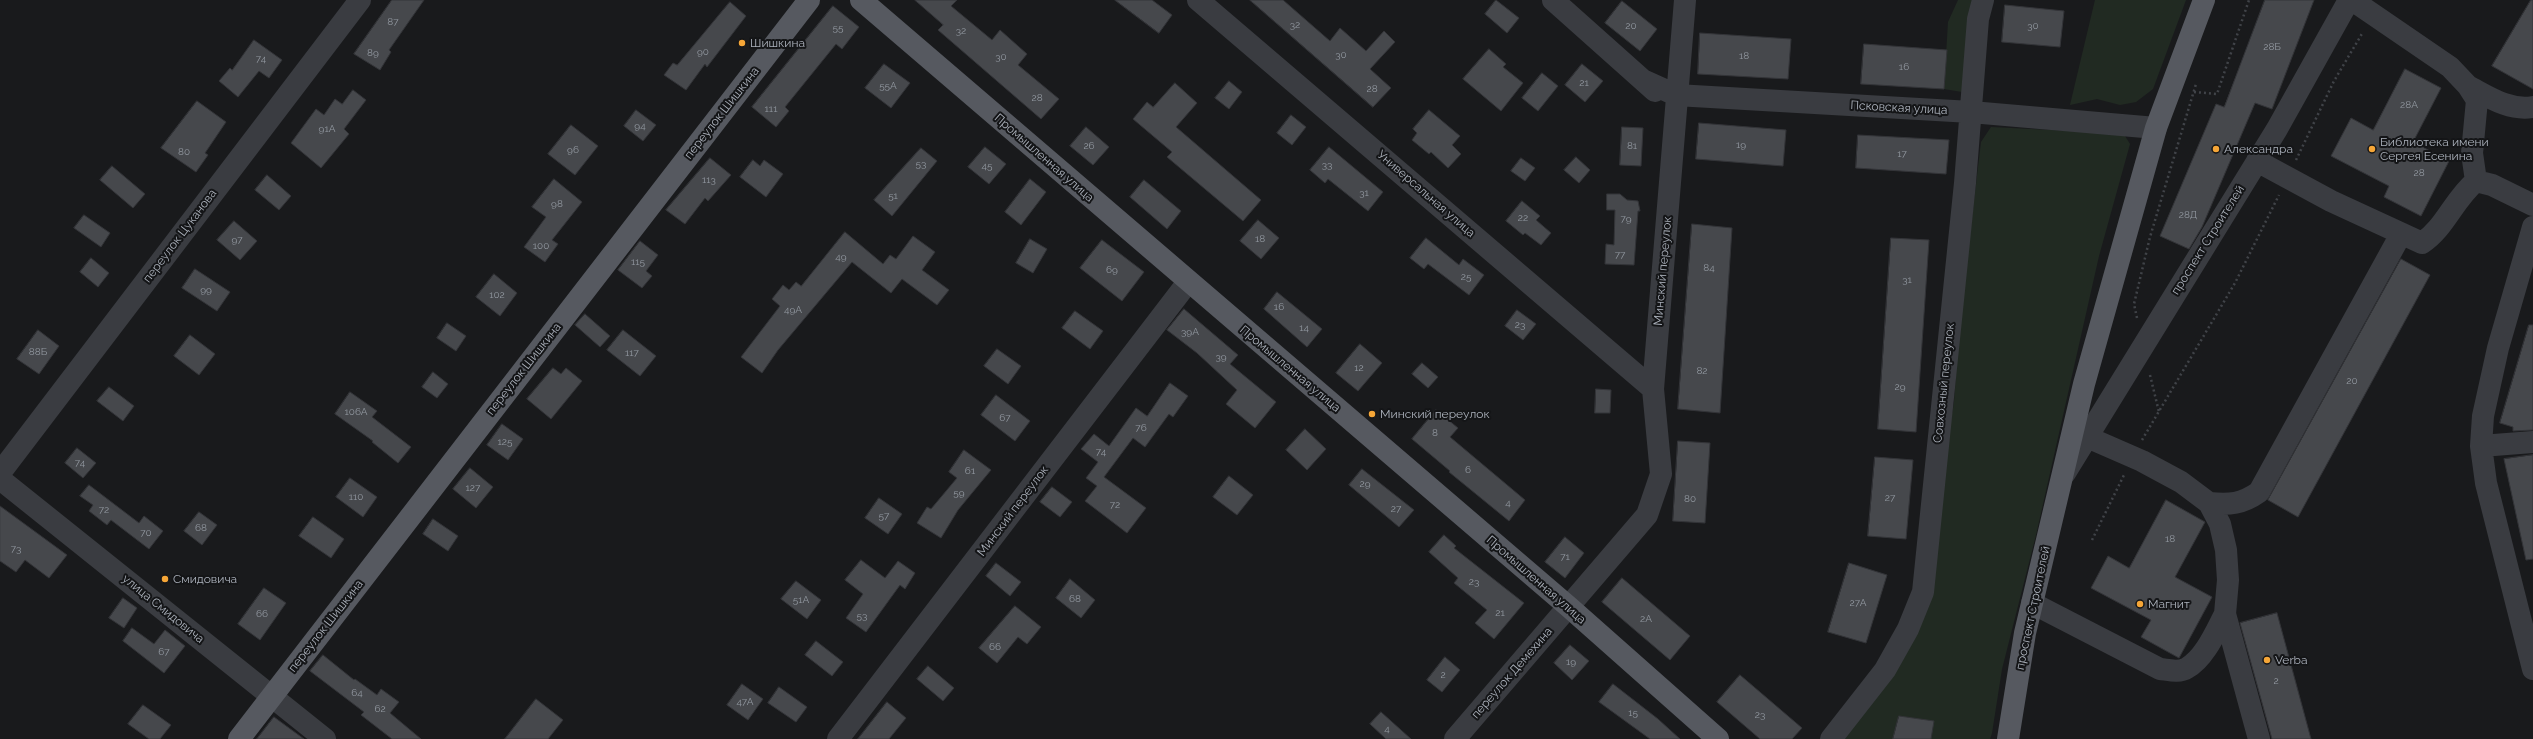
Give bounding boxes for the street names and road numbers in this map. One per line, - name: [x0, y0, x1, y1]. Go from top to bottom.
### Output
- street label: переулок Шишкина: [682, 64, 762, 162]
- street label: Псковская улица: [1850, 98, 1948, 118]
- street label: Промышленная улица: [991, 111, 1097, 205]
- street label: Универсальная улица: [1374, 148, 1478, 240]
- street label: проспект Строителей: [2168, 183, 2248, 297]
- street label: переулок Цуканова: [140, 187, 220, 285]
- street label: Минский переулок: [1651, 216, 1675, 326]
- street label: переулок Шишкина: [484, 320, 564, 418]
- street label: Совхозный переулок: [1931, 322, 1957, 444]
- street label: Промышленная улица: [1237, 323, 1343, 415]
- street label: Минский переулок: [974, 463, 1052, 559]
- street label: Промышленная улица: [1483, 533, 1589, 627]
- street label: проспект Строителей: [2013, 545, 2053, 671]
- street label: улица Смидовича: [119, 572, 207, 646]
- street label: переулок Шишкина: [286, 577, 366, 675]
- street label: переулок Демехина: [1468, 624, 1556, 722]

